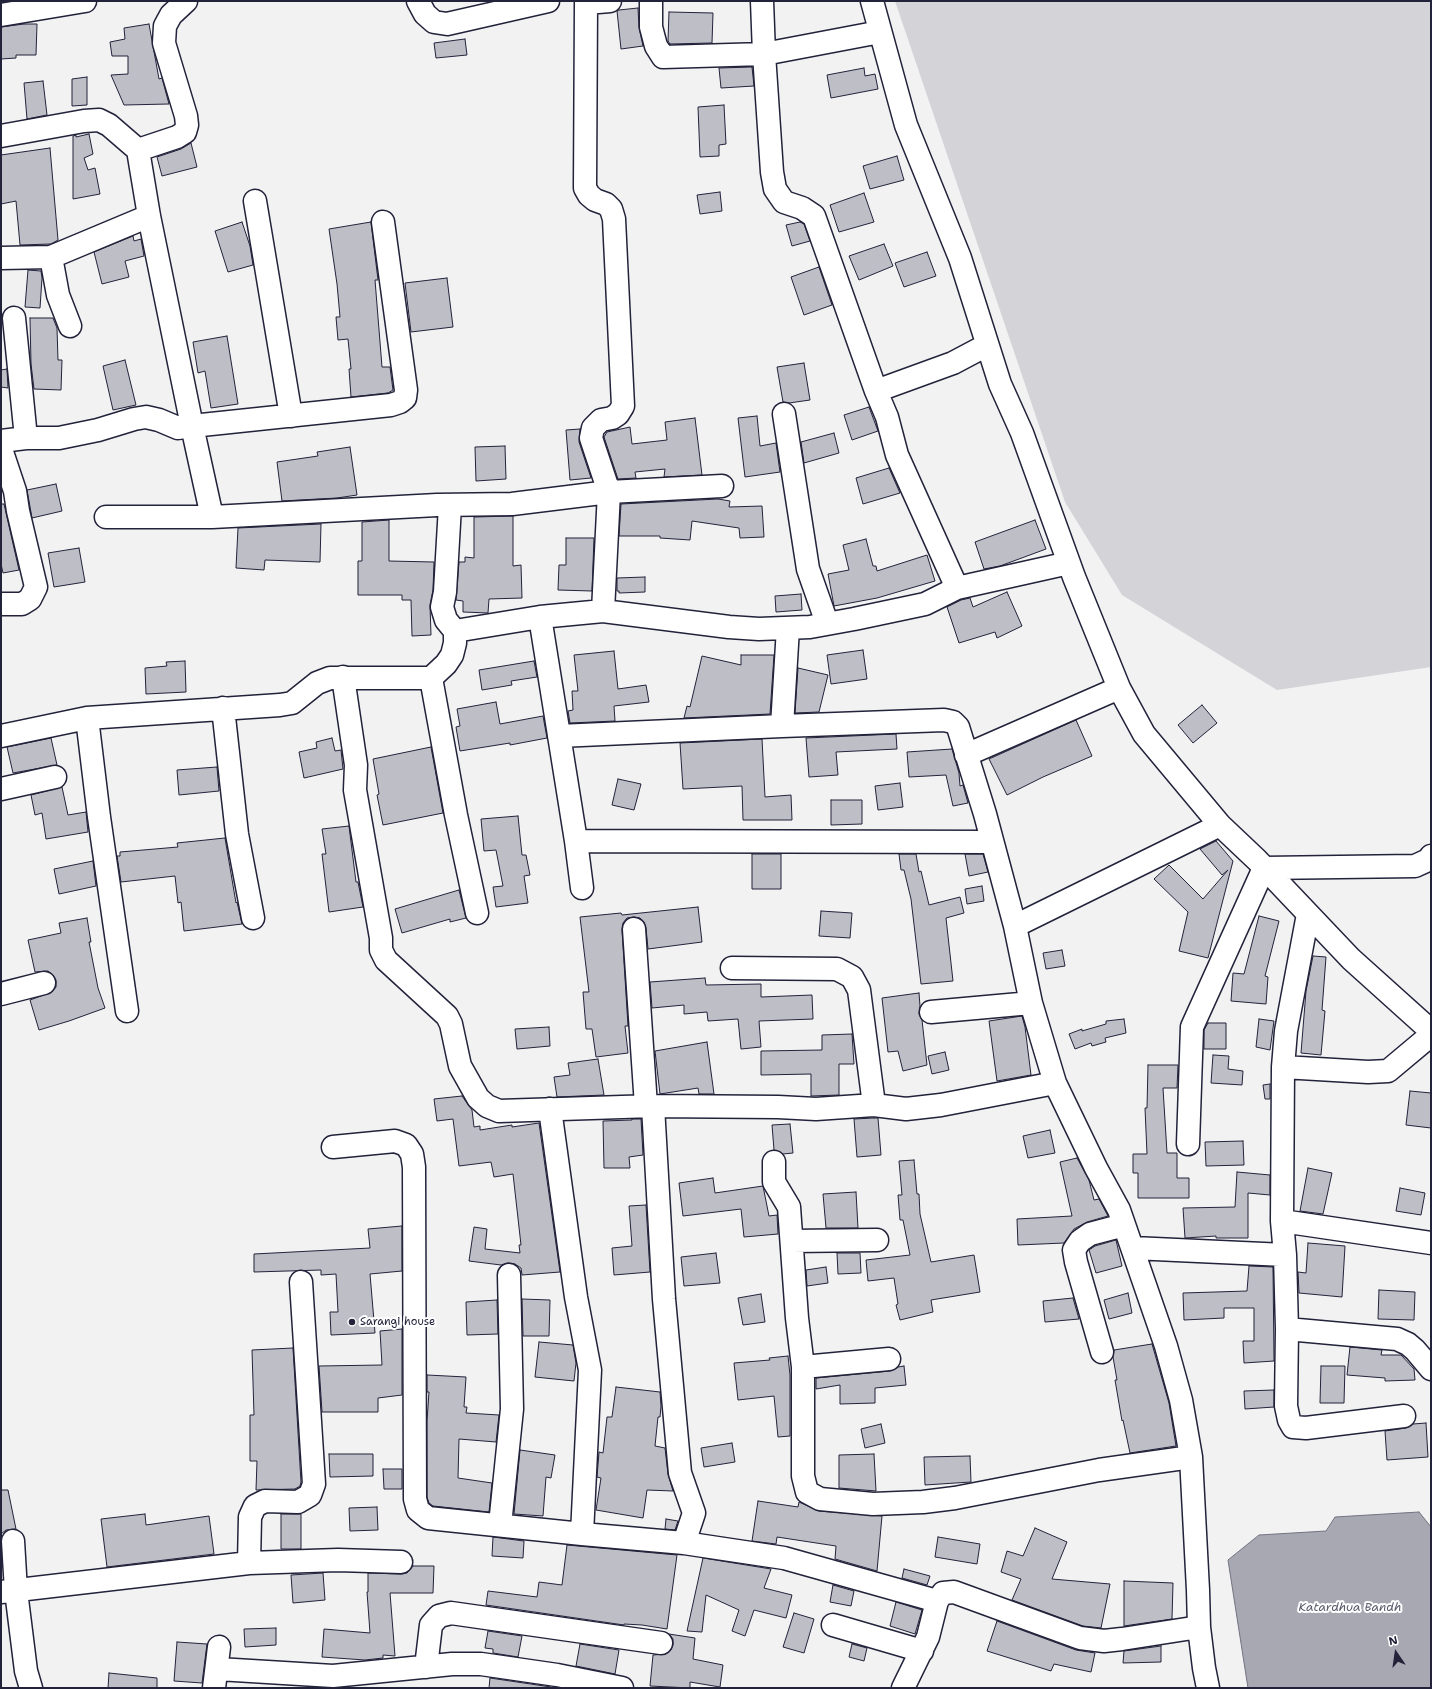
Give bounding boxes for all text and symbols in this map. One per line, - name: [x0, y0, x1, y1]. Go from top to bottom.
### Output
- place label: Sarangi house: [360, 1315, 435, 1329]
- marker: Sarangi house: [347, 1317, 357, 1327]
- water label: Katardhua Bandh: [1299, 1601, 1401, 1615]
- north arrow: [1376, 1633, 1416, 1673]
- text: N: [1387, 1633, 1399, 1649]

